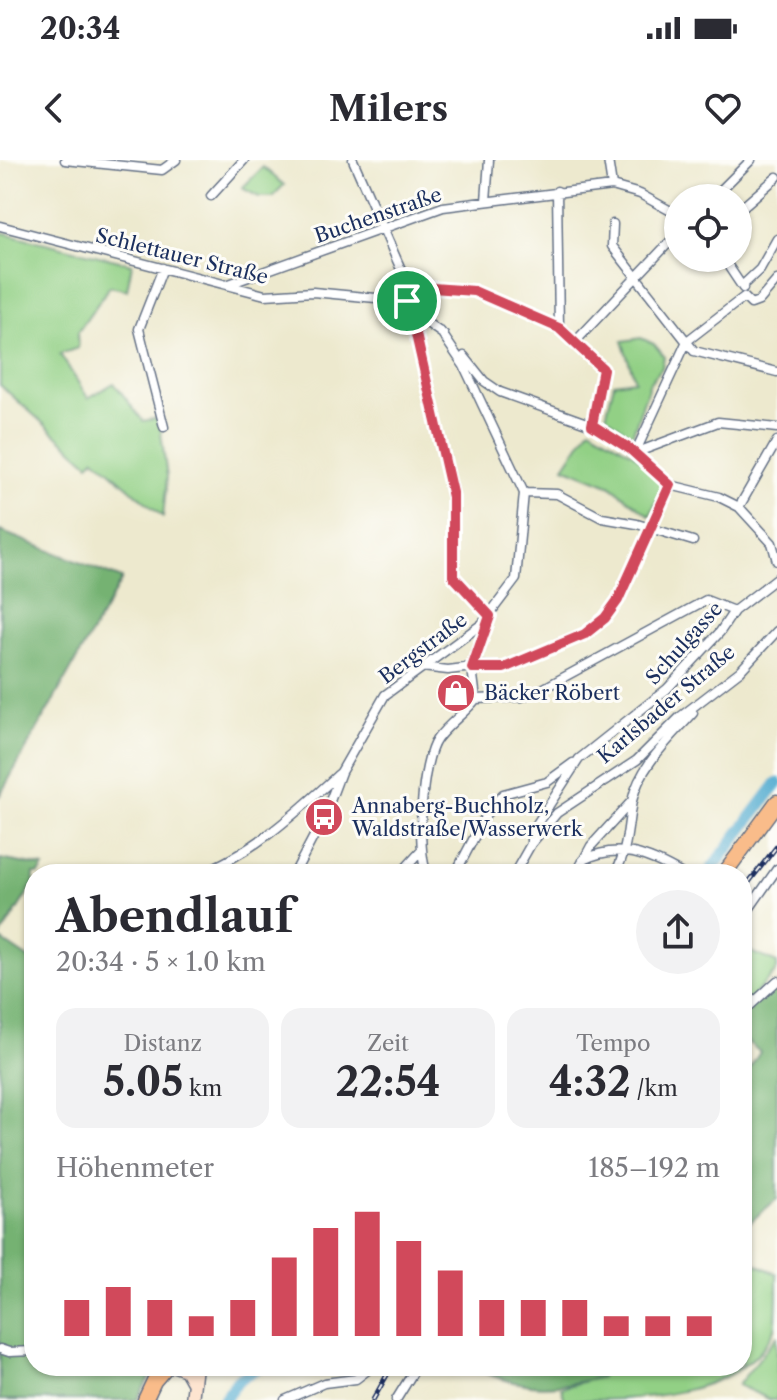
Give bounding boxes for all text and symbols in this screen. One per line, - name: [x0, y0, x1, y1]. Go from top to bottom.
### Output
- text: 20:34: [40, 10, 120, 47]
- icon: back: [32, 86, 76, 130]
- text: Milers: [329, 86, 448, 130]
- icon: heart: [701, 86, 745, 130]
- street label: Buchenstraße: [311, 182, 445, 248]
- map controls: [664, 184, 752, 272]
- button: locate: [664, 184, 752, 272]
- street label: Schlettauer Straße: [93, 223, 271, 289]
- pin: [373, 267, 441, 335]
- icon: arrive: [385, 279, 429, 323]
- street label: Schulgasse: [641, 597, 727, 689]
- street label: Bergstraße: [374, 607, 472, 689]
- street label: Karlsbader Straße: [593, 640, 739, 768]
- shop icon: Bäcker Röbert: [435, 672, 477, 714]
- place label: Bäcker Röbert: [484, 681, 620, 705]
- place label: Annaberg-Buchholz, Waldstraße/Wasserwerk: [351, 794, 584, 841]
- bus stop icon: Annaberg-Buchholz, Waldstraße/Wasserwerk: [303, 796, 345, 838]
- text: Abendlauf: [56, 889, 293, 943]
- button: share: [636, 890, 720, 974]
- text: 20:34 · 5 × 1.0 km: [56, 946, 266, 978]
- text: Distanz: [123, 1030, 202, 1057]
- text: Zeit: [367, 1030, 409, 1057]
- text: Tempo: [576, 1030, 650, 1057]
- text: 5.05: [103, 1057, 183, 1106]
- text: 22:54: [336, 1057, 440, 1106]
- text: 4:32: [549, 1057, 631, 1106]
- text: km: [183, 1075, 222, 1102]
- text: /km: [631, 1075, 678, 1102]
- text: Höhenmeter: [56, 1152, 214, 1184]
- text: 185–192 m: [588, 1152, 720, 1184]

